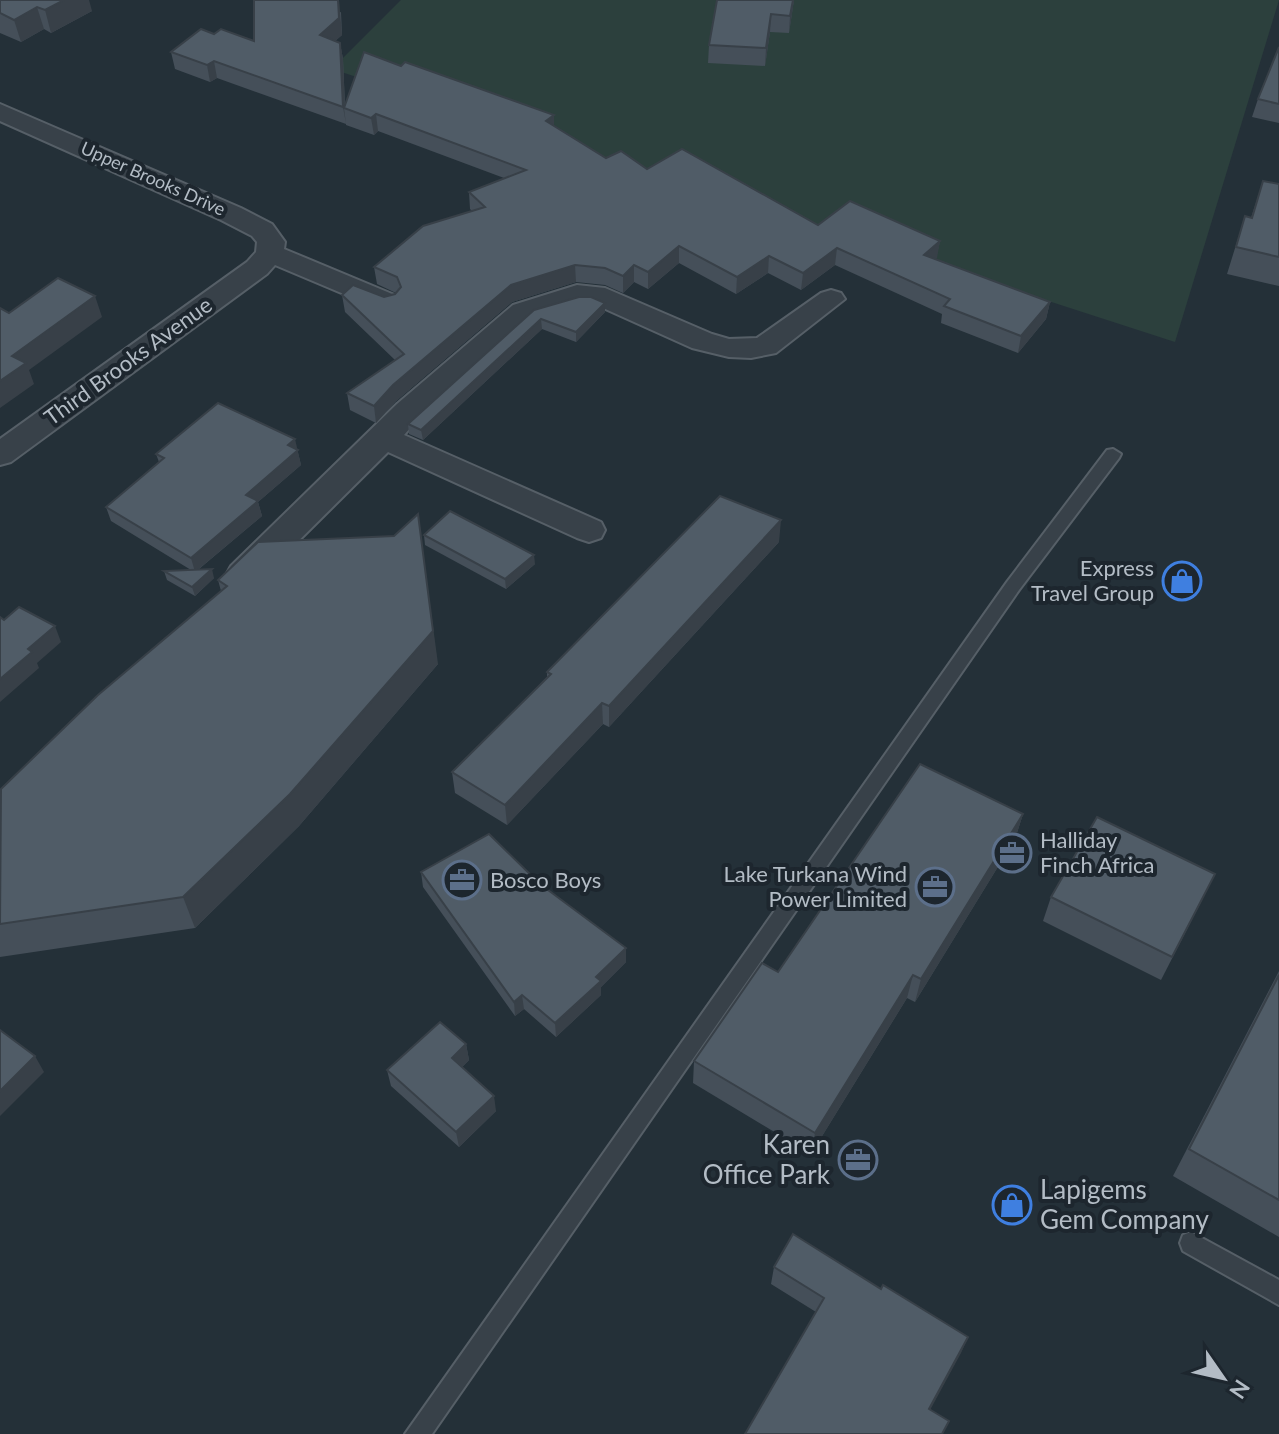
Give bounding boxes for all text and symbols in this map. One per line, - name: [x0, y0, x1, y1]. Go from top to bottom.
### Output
- street label: Upper Brooks Drive: [78, 136, 229, 220]
- street label: Third Brooks Avenue: [39, 291, 217, 431]
- place label: Express Travel Group: [1031, 554, 1154, 606]
- shop icon: Express Travel Group: [1161, 560, 1203, 602]
- place label: Halliday Finch Africa: [1040, 826, 1154, 878]
- office icon: Halliday Finch Africa: [991, 832, 1033, 874]
- office icon: Bosco Boys: [441, 859, 483, 901]
- place label: Lake Turkana Wind Power Limited: [723, 860, 907, 912]
- place label: Bosco Boys: [490, 866, 601, 893]
- office icon: Lake Turkana Wind Power Limited: [914, 866, 956, 908]
- place label: Karen Office Park: [703, 1128, 831, 1190]
- office icon: Karen Office Park: [837, 1139, 879, 1181]
- place label: Lapigems Gem Company: [1040, 1173, 1210, 1235]
- shop icon: Lapigems Gem Company: [991, 1184, 1033, 1226]
- north arrow: [1183, 1338, 1263, 1418]
- text: N: [1224, 1375, 1256, 1404]

